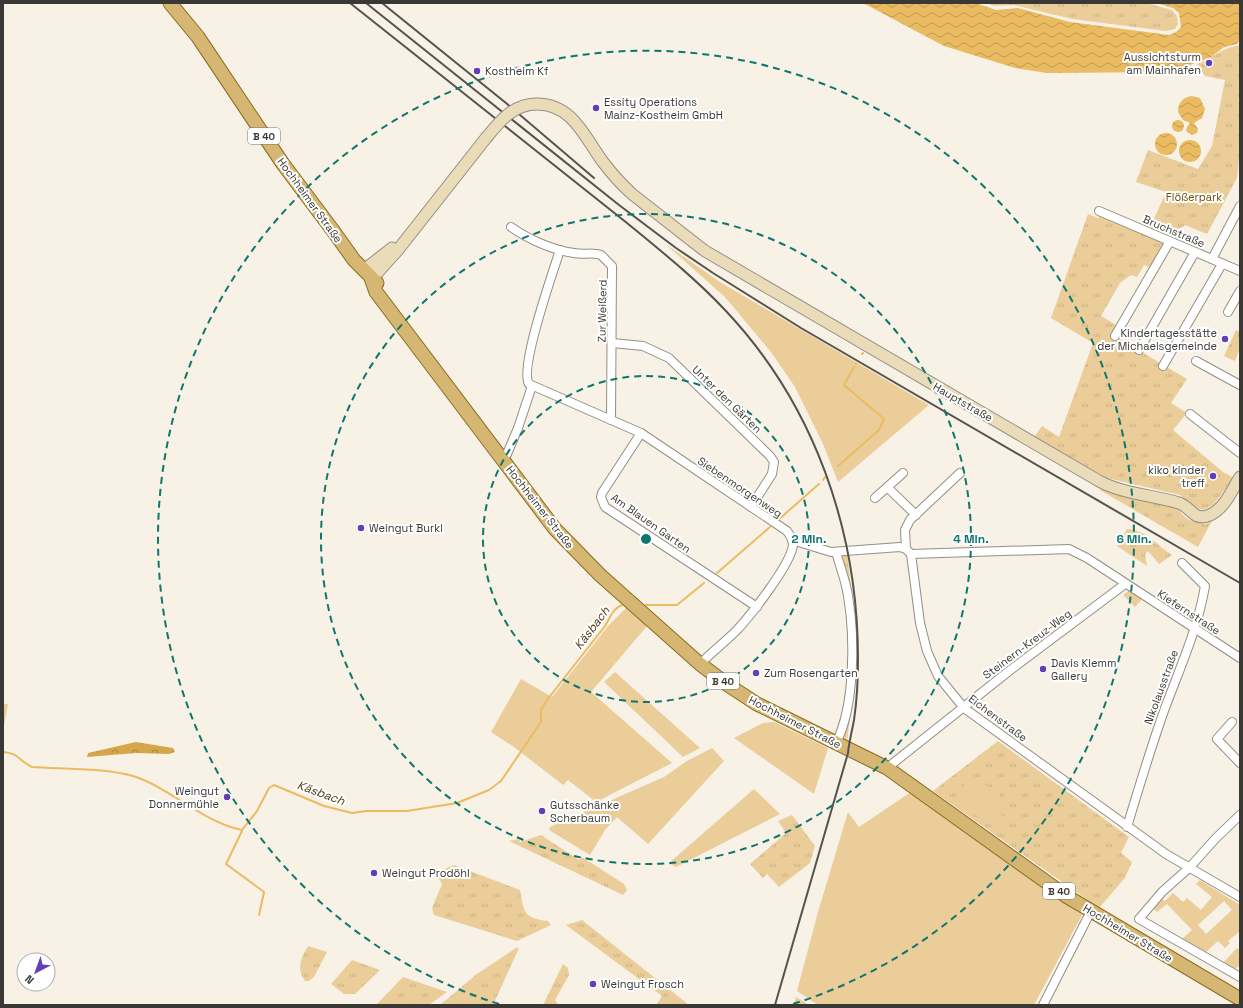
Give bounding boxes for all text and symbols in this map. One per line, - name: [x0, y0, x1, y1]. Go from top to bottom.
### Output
- place label: Aussichtsturm am Mainhafen: [1124, 50, 1201, 77]
- marker: Aussichtsturm am Mainhafen: [1204, 58, 1214, 68]
- place label: Kostheim Kf: [485, 64, 549, 78]
- marker: Kostheim Kf: [472, 66, 482, 76]
- place label: Essity Operations Mainz-Kostheim GmbH: [604, 95, 723, 122]
- marker: Essity Operations Mainz-Kostheim GmbH: [591, 103, 601, 113]
- road number: B 40: [248, 128, 280, 144]
- street label: Hochheimer Straße: [274, 155, 346, 245]
- park label: Flößerpark: [1166, 190, 1222, 204]
- street label: Bruchstraße: [1141, 212, 1207, 250]
- street label: Zur Weißerd: [594, 279, 610, 343]
- place label: Kindertagesstätte der Michaelsgemeinde: [1097, 326, 1217, 353]
- marker: Kindertagesstätte der Michaelsgemeinde: [1220, 334, 1230, 344]
- street label: Unter den Gärten: [689, 362, 765, 436]
- street label: Hauptstraße: [931, 379, 995, 425]
- street label: Siebenmorgenweg: [695, 454, 785, 520]
- street label: Hochheimer Straße: [503, 463, 577, 551]
- place label: kiko kinder treff: [1148, 463, 1206, 490]
- marker: kiko kinder treff: [1208, 471, 1218, 481]
- street label: Am Blauen Garten: [608, 490, 694, 556]
- place label: Weingut Burkl: [369, 521, 443, 535]
- marker: Weingut Burkl: [356, 523, 366, 533]
- text: 2 Min.: [792, 531, 826, 547]
- text: 4 Min.: [953, 531, 989, 547]
- text: 6 Min.: [1116, 531, 1152, 547]
- centre of rings: [639, 532, 653, 546]
- street label: Kiefernstraße: [1155, 586, 1223, 638]
- water label: Käsbach: [571, 603, 614, 653]
- street label: Steinern-Kreuz-Weg: [980, 606, 1074, 682]
- street label: Nikolausstraße: [1141, 648, 1181, 726]
- place label: Davis Klemm Gallery: [1051, 656, 1116, 683]
- marker: Davis Klemm Gallery: [1038, 664, 1048, 674]
- place label: Zum Rosengarten: [764, 666, 858, 680]
- marker: Zum Rosengarten: [751, 668, 761, 678]
- road number: B 40: [707, 673, 739, 689]
- street label: Eichenstraße: [966, 691, 1030, 745]
- street label: Hochheimer Straße: [746, 693, 844, 751]
- water label: Käsbach: [295, 777, 348, 809]
- place label: Weingut Donnermühle: [149, 784, 219, 811]
- marker: Weingut Donnermühle: [222, 792, 232, 802]
- place label: Gutsschänke Scherbaum: [550, 798, 619, 825]
- marker: Gutsschänke Scherbaum: [537, 806, 547, 816]
- place label: Weingut Prodöhl: [382, 866, 470, 880]
- marker: Weingut Prodöhl: [369, 868, 379, 878]
- road number: B 40: [1043, 883, 1075, 899]
- street label: Hochheimer Straße: [1081, 901, 1175, 965]
- north arrow: [16, 952, 56, 992]
- text: N: [22, 972, 37, 987]
- place label: Weingut Frosch: [601, 977, 684, 991]
- marker: Weingut Frosch: [588, 979, 598, 989]

